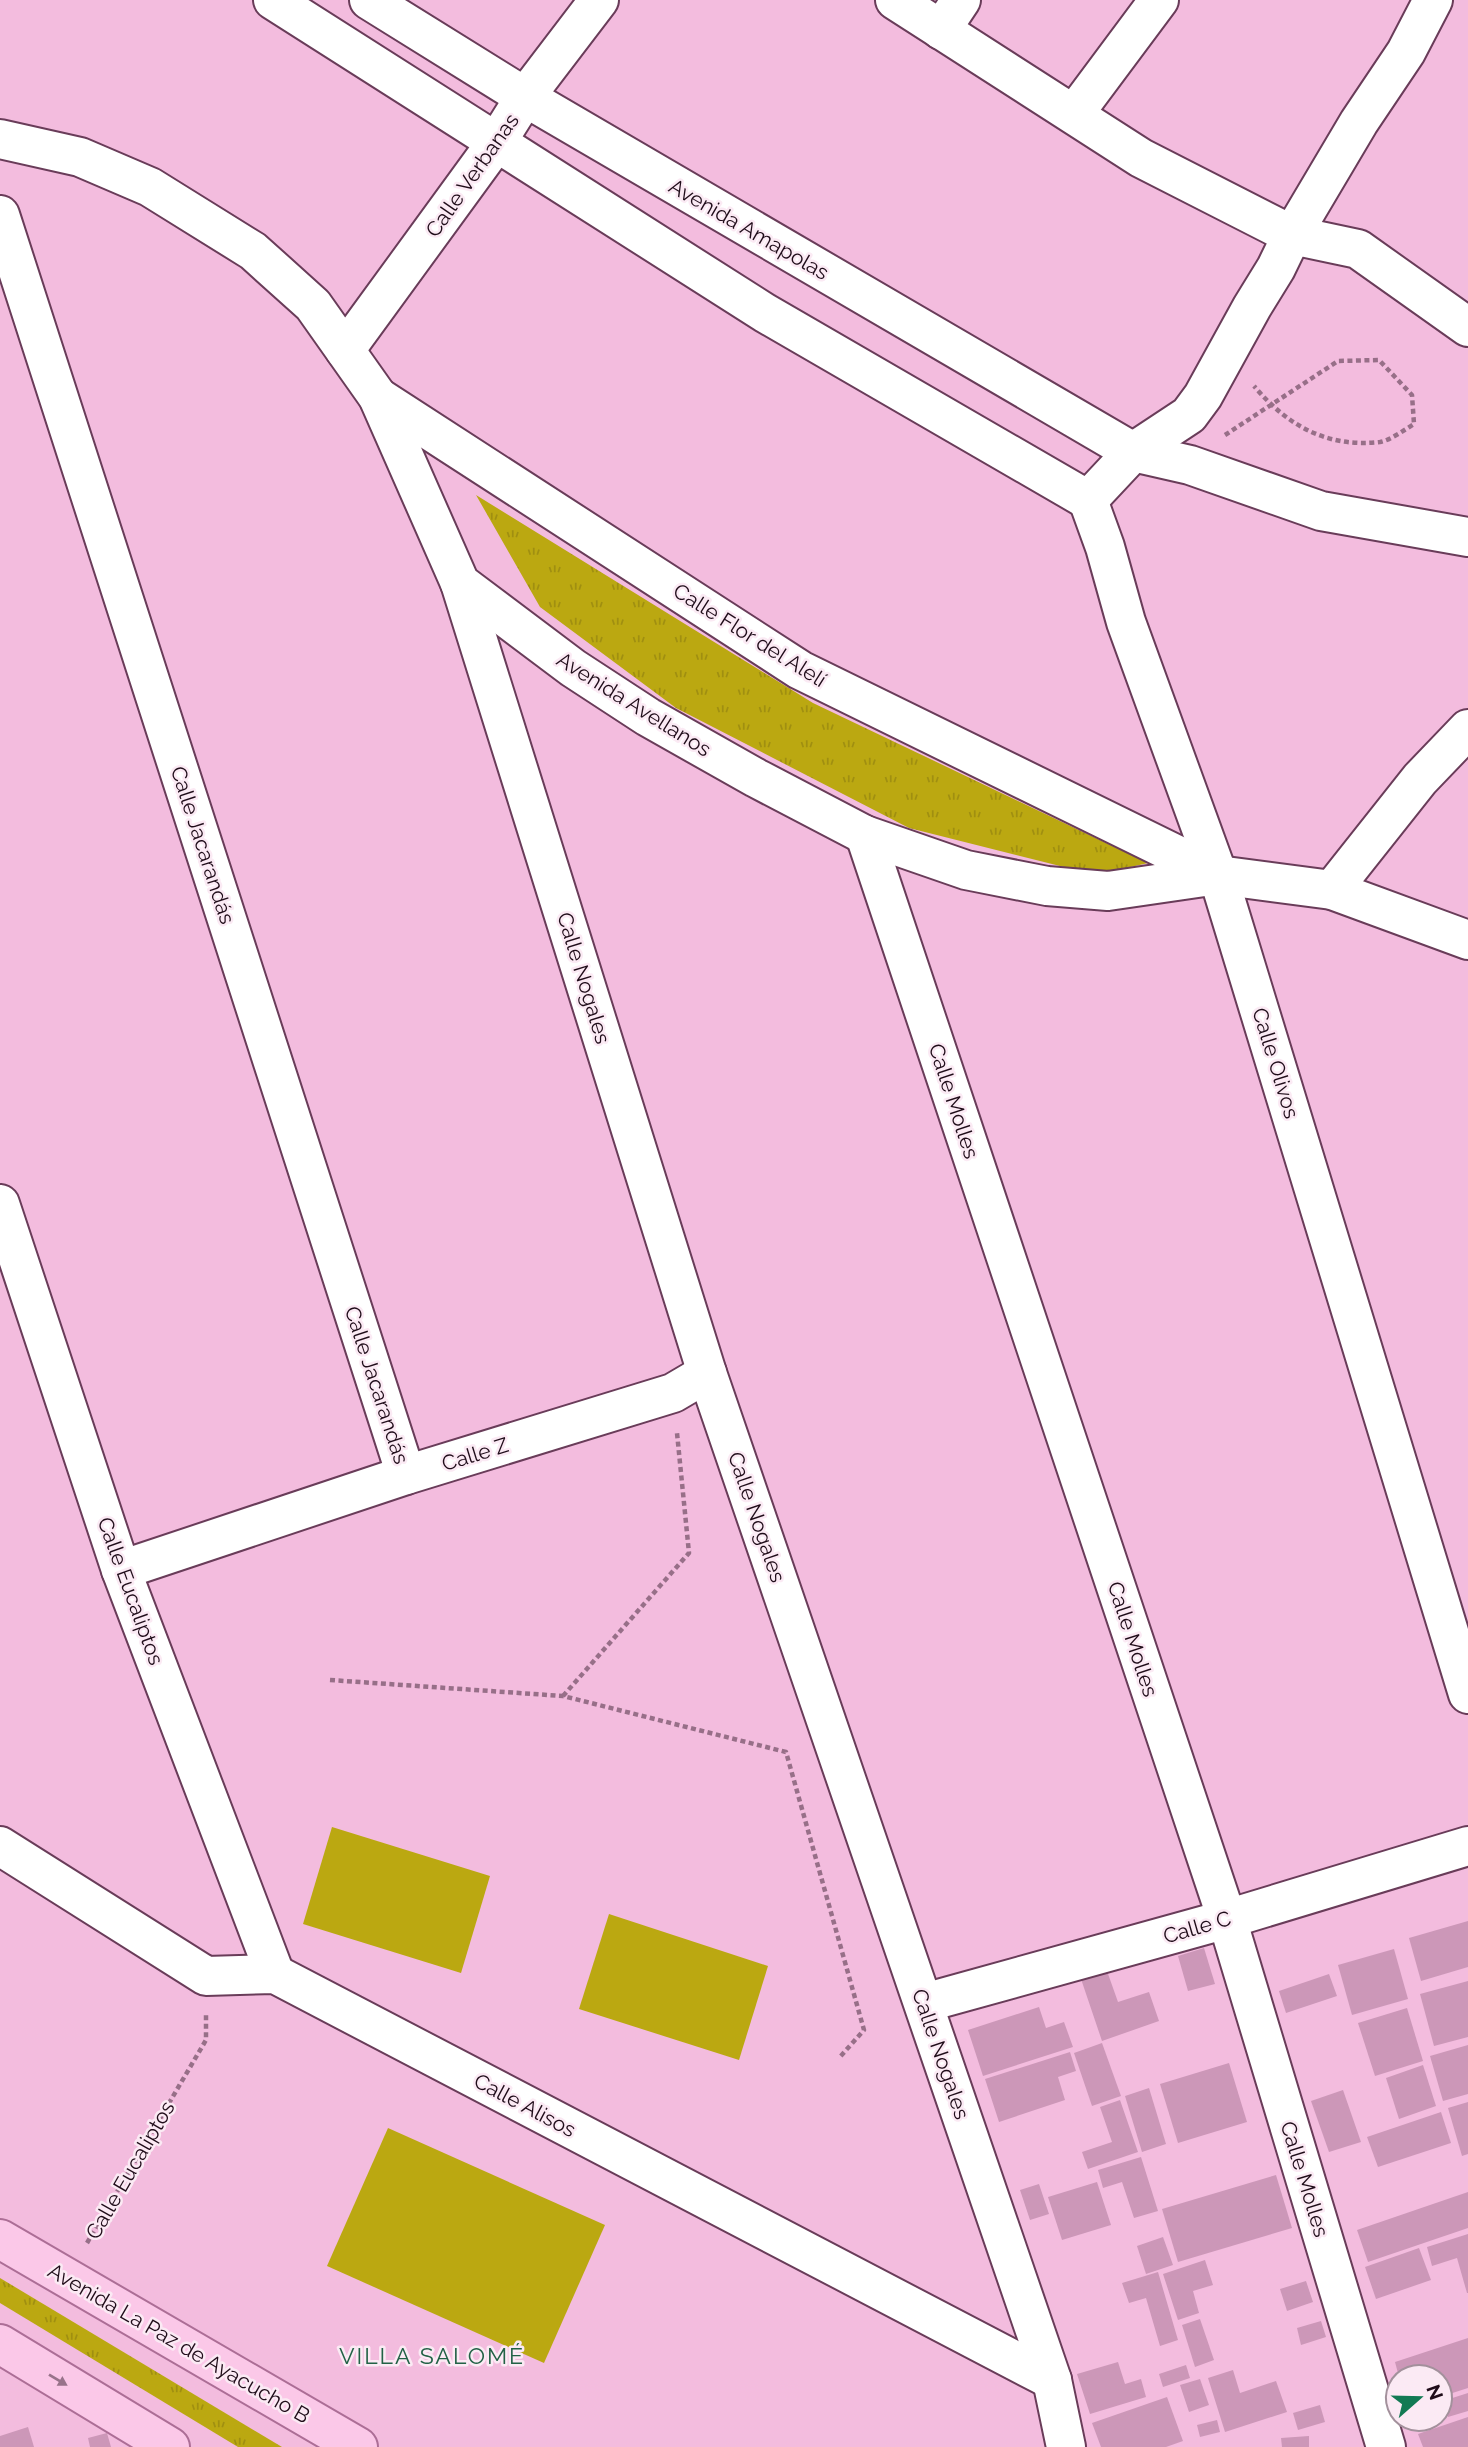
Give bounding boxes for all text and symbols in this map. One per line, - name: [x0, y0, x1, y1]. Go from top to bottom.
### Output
- street label: Calle Verbanas: [420, 108, 524, 242]
- street label: Avenida Amapolas: [665, 173, 833, 285]
- street label: Calle Flor del Alelí: [669, 578, 831, 692]
- street label: Avenida Avellanos: [552, 646, 716, 762]
- street label: Calle Jacarandás: [166, 763, 240, 927]
- street label: Calle Nogales: [552, 909, 616, 1047]
- street label: Calle Olivos: [1247, 1005, 1305, 1121]
- street label: Calle Molles: [924, 1040, 984, 1162]
- street label: Calle Jacarandás: [340, 1303, 414, 1467]
- street label: Calle Z: [439, 1432, 511, 1476]
- street label: Calle Nogales: [723, 1449, 791, 1585]
- street label: Calle Eucaliptos: [93, 1514, 169, 1668]
- street label: Calle Molles: [1103, 1578, 1163, 1700]
- street label: Calle C: [1160, 1905, 1234, 1949]
- street label: Calle Nogales: [907, 1986, 975, 2122]
- street label: Calle Alisos: [470, 2068, 580, 2142]
- street label: Calle Eucaliptos: [80, 2096, 180, 2244]
- street label: Calle Molles: [1276, 2118, 1334, 2240]
- street label: Avenida La Paz de Ayacucho B: [44, 2258, 314, 2428]
- district label: VILLA SALOMÉ: [339, 2342, 525, 2369]
- north arrow: [1384, 2363, 1454, 2433]
- one-way arrow: [49, 2373, 68, 2386]
- text: N: [1422, 2382, 1448, 2403]

